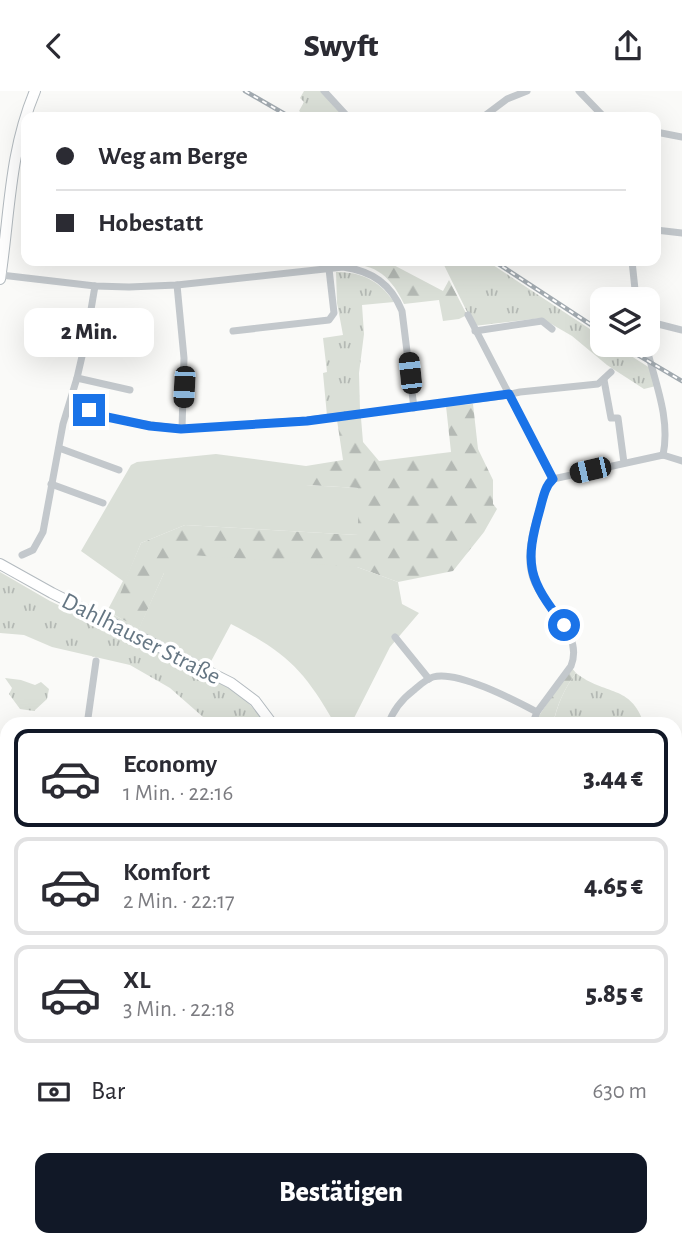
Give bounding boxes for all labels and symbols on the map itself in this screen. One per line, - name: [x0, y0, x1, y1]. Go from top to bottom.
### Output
- callout: 2 Min.: [24, 309, 154, 357]
- car: [398, 351, 423, 395]
- car: [173, 365, 196, 409]
- route end: [73, 394, 105, 426]
- car: [568, 455, 613, 485]
- street label: Dahlhauser Straße: [58, 589, 224, 689]
- route start: [548, 609, 580, 641]

